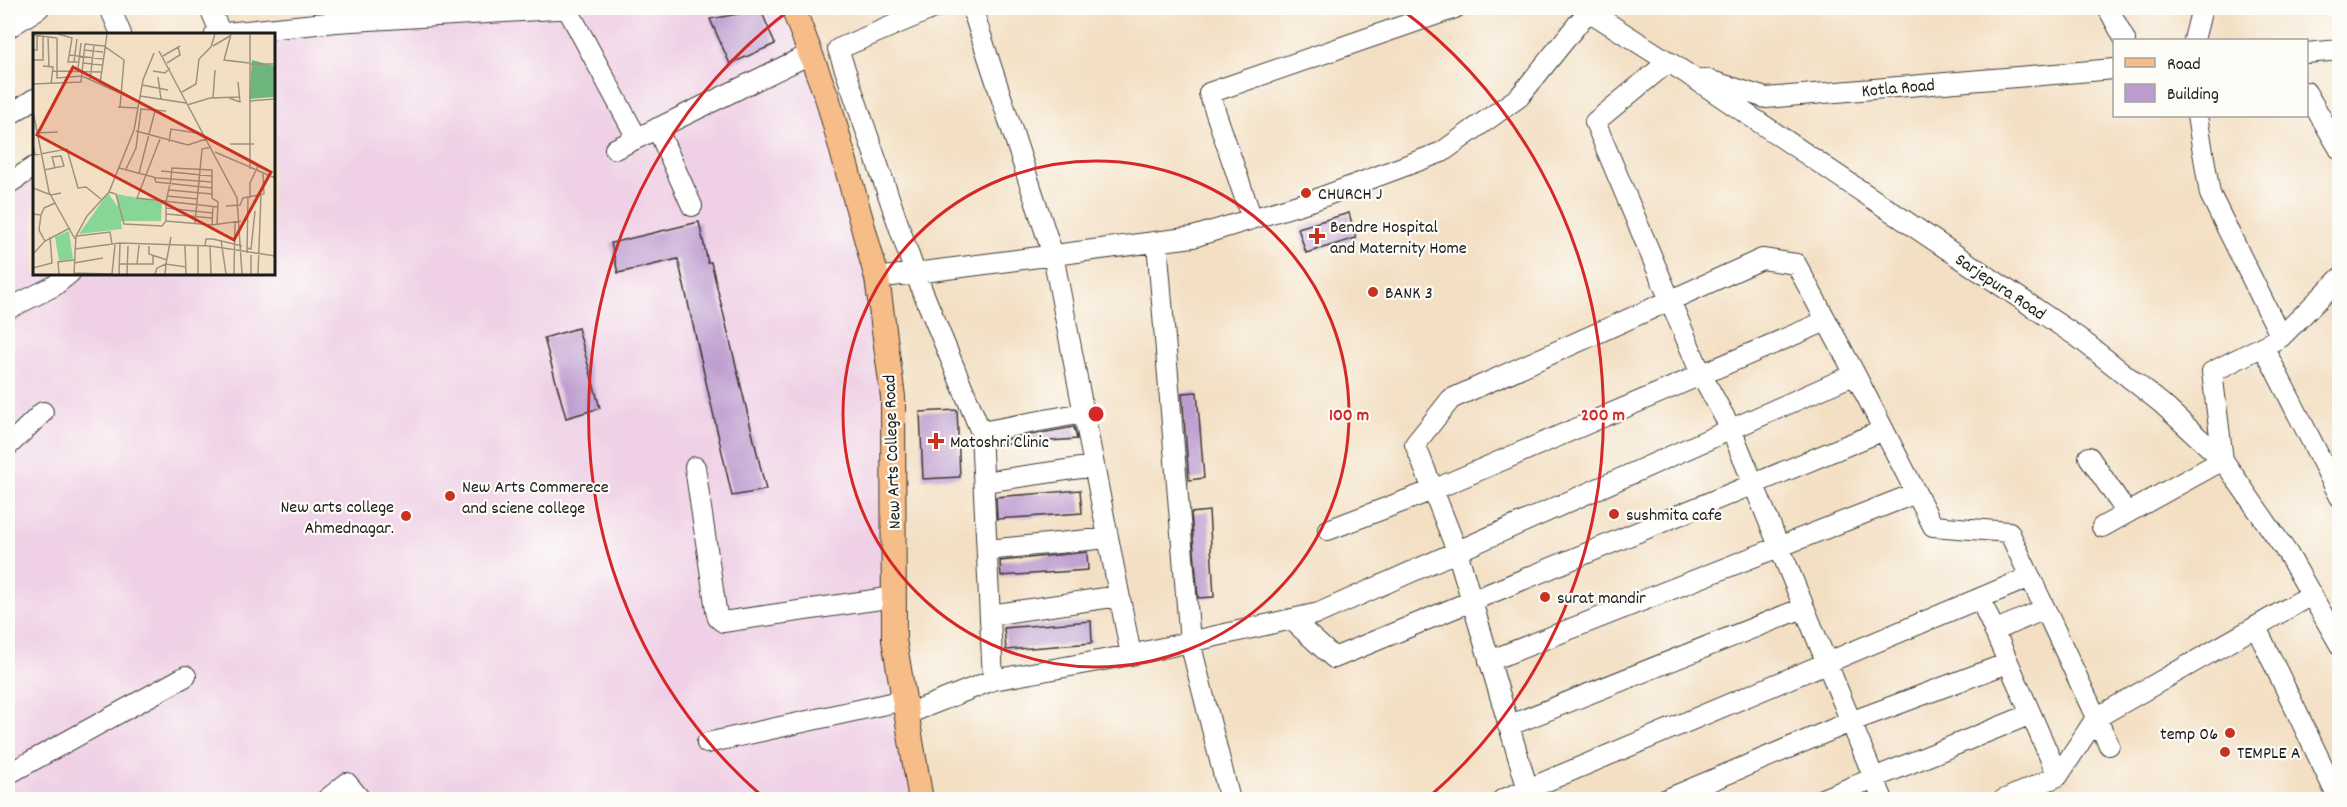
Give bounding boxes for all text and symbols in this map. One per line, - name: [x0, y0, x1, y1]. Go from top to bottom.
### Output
- inset map: [33, 33, 274, 274]
- legend: [2113, 39, 2308, 117]
- text: Road: [2167, 53, 2201, 78]
- street label: Kotla Road: [1861, 74, 1936, 105]
- text: Building: [2167, 83, 2219, 108]
- place label: CHURCH J: [1318, 183, 1382, 208]
- marker: CHURCH J: [1299, 186, 1313, 200]
- place label: Bendre Hospital and Maternity Home: [1330, 216, 1467, 262]
- marker: Bendre Hospital and Maternity Home: [1308, 227, 1326, 245]
- street label: Sarjepura Road: [1949, 248, 2050, 328]
- place label: BANK 3: [1385, 282, 1433, 307]
- marker: BANK 3: [1366, 285, 1380, 299]
- street label: New Arts College Road: [878, 374, 909, 529]
- centre of rings: [1086, 404, 1106, 424]
- text: 100 m: [1329, 404, 1369, 429]
- text: 200 m: [1581, 404, 1625, 429]
- place label: Matoshri Clinic: [950, 431, 1049, 456]
- marker: Matoshri Clinic: [927, 432, 945, 450]
- place label: New Arts Commerece and sciene college: [462, 476, 609, 522]
- marker: New Arts Commerece and sciene college: [443, 489, 457, 503]
- place label: New arts college Ahmednagar.: [280, 496, 394, 542]
- place label: sushmita cafe: [1626, 504, 1722, 529]
- marker: sushmita cafe: [1607, 507, 1621, 521]
- marker: New arts college Ahmednagar.: [399, 509, 413, 523]
- place label: surat mandir: [1557, 587, 1646, 612]
- marker: surat mandir: [1538, 590, 1552, 604]
- place label: temp 06: [2160, 723, 2218, 748]
- marker: temp 06: [2223, 726, 2237, 740]
- place label: TEMPLE A: [2237, 742, 2301, 767]
- marker: TEMPLE A: [2218, 745, 2232, 759]

